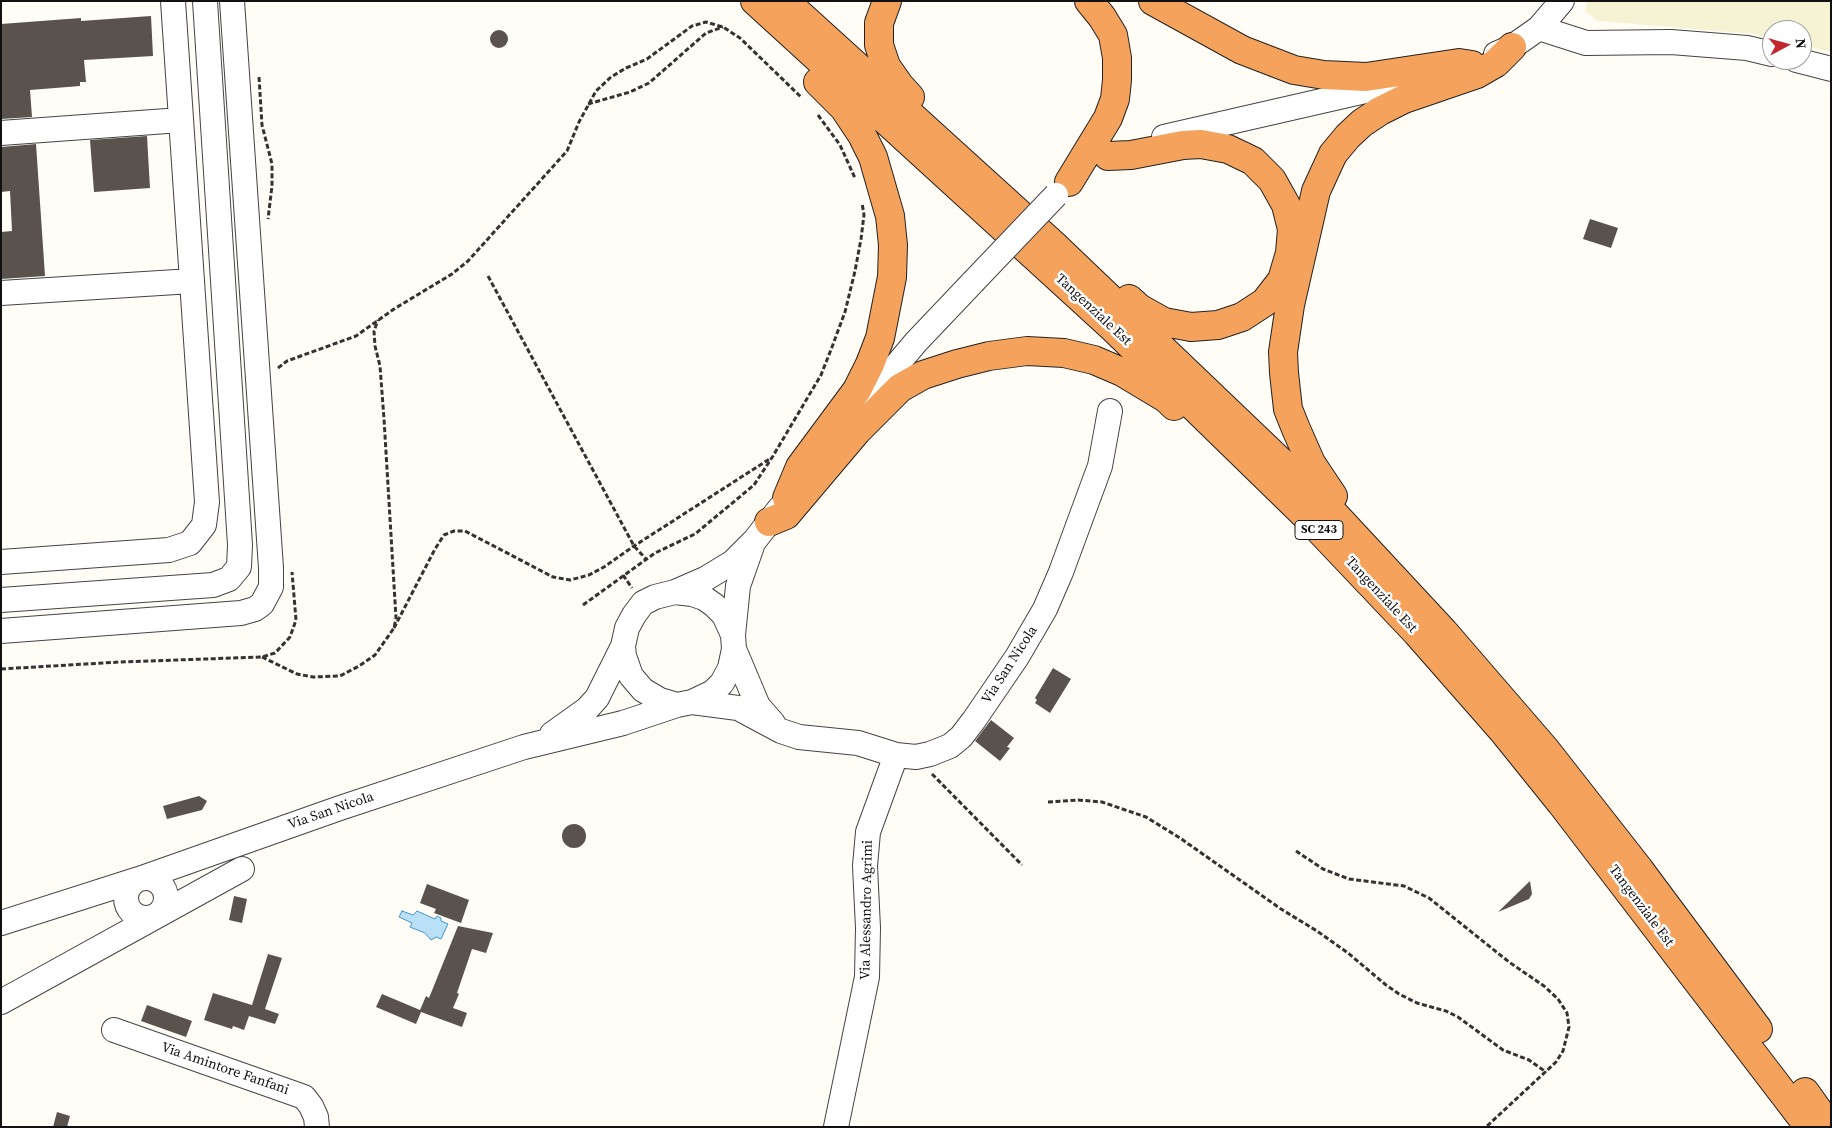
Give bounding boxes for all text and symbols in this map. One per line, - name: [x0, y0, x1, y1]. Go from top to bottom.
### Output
- north arrow: [1762, 20, 1812, 70]
- text: N: [1790, 37, 1811, 50]
- street label: Tangenziale Est: [1052, 271, 1134, 349]
- road number: SC 243: [1295, 520, 1343, 540]
- street label: Tangenziale Est: [1342, 554, 1420, 636]
- street label: Via San Nicola: [979, 623, 1041, 707]
- street label: Via San Nicola: [286, 788, 376, 834]
- street label: Via Alessandro Agrimi: [857, 840, 877, 980]
- street label: Tangenziale Est: [1605, 862, 1677, 950]
- street label: Via Amintore Fanfani: [159, 1039, 291, 1099]

